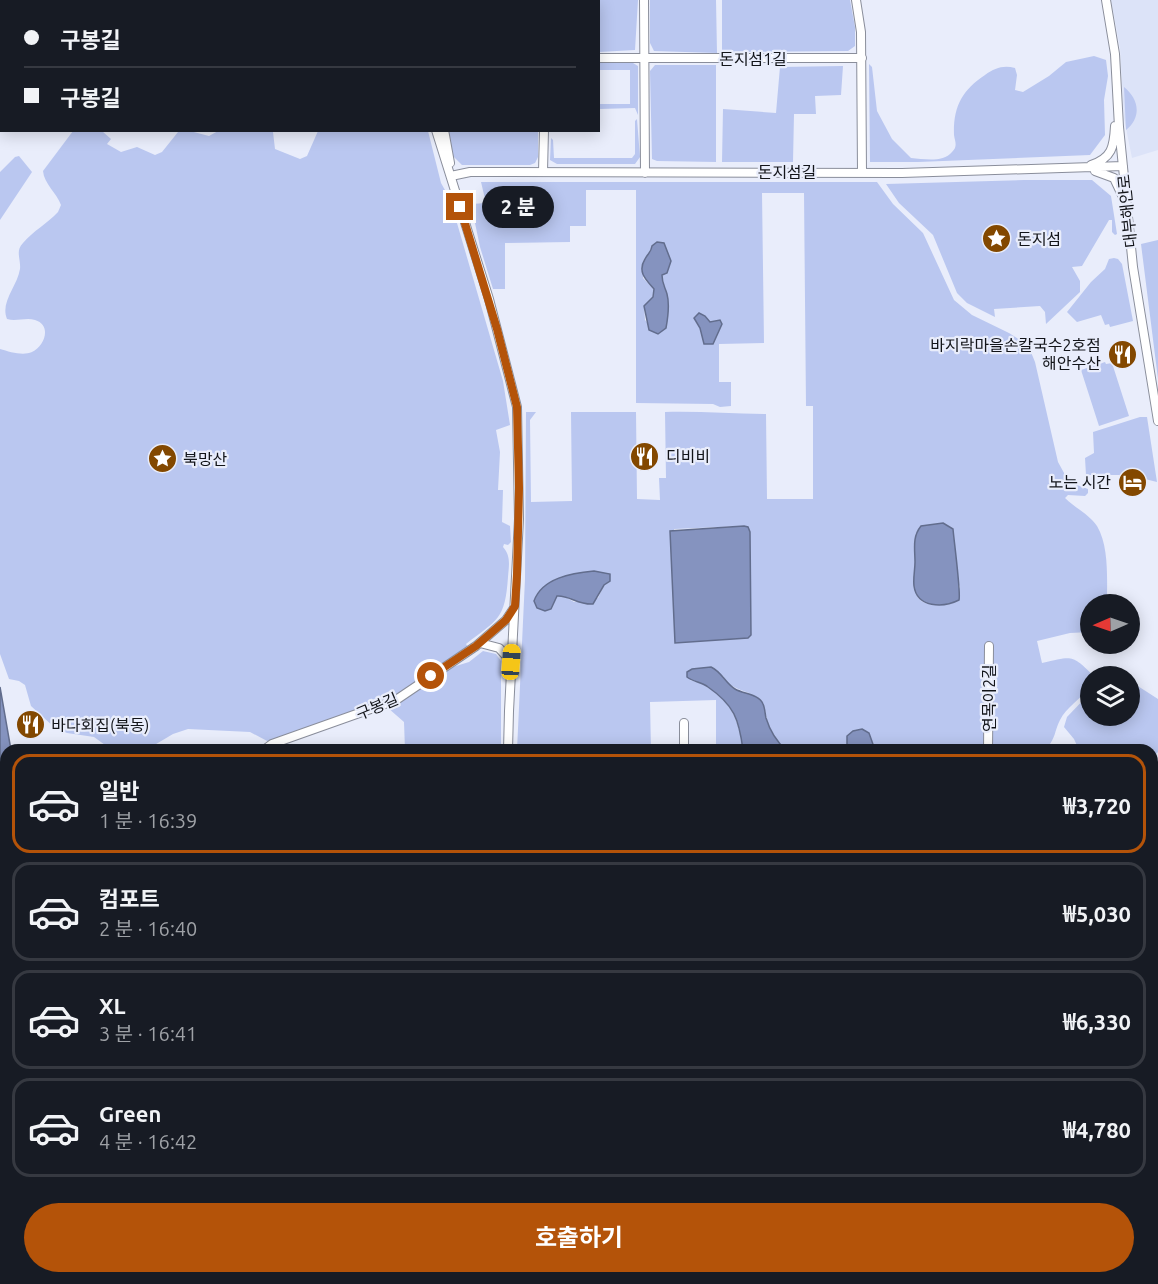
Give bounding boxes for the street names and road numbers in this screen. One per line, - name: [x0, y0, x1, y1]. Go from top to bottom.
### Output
- street label: 돈지섬1길: [719, 50, 787, 68]
- street label: 돈지섬길: [758, 163, 816, 181]
- street label: 대부해안로: [1114, 173, 1140, 249]
- street label: 연목이2길: [980, 664, 998, 732]
- street label: 구봉길: [353, 689, 401, 723]

